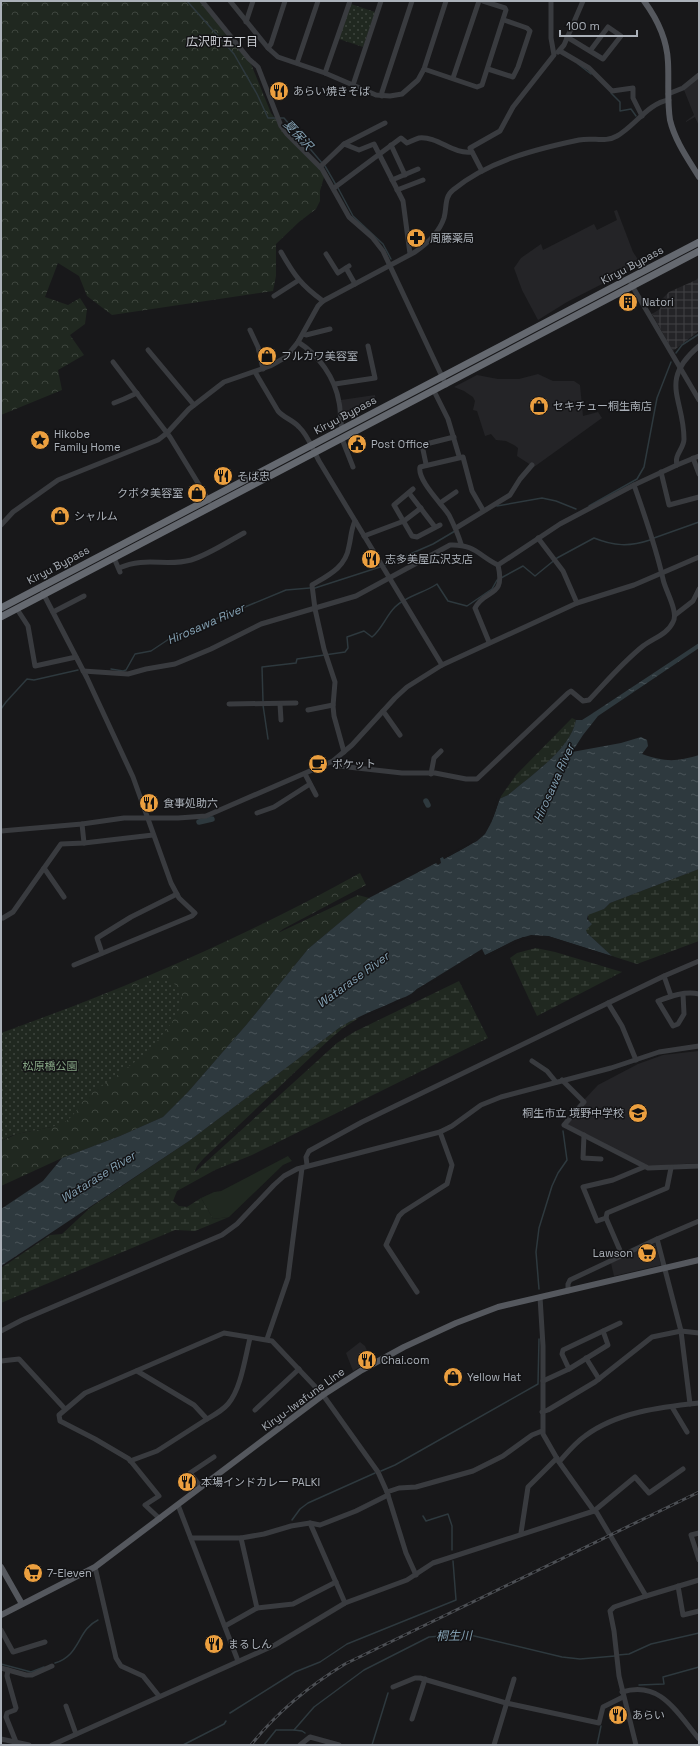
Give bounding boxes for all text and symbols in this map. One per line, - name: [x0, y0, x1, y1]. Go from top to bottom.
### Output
- scale bar: [560, 12, 637, 38]
- text: 100 m: [566, 18, 600, 34]
- district label: 広沢町五丁目: [186, 34, 258, 50]
- restaurant icon: あらい焼きそば: [268, 80, 290, 102]
- place label: あらい焼きそば: [293, 84, 370, 98]
- water label: 夏保沢: [280, 116, 317, 155]
- pharmacy icon: 周藤薬局: [405, 227, 427, 249]
- place label: 周藤薬局: [430, 231, 474, 245]
- street label: Kiryu Bypass: [598, 243, 666, 287]
- building icon: Natori: [617, 291, 639, 313]
- place label: Natori: [642, 295, 674, 309]
- shop icon: フルカワ美容室: [256, 345, 278, 367]
- place label: フルカワ美容室: [281, 349, 358, 363]
- street label: Kiryu Bypass: [311, 393, 379, 437]
- shop icon: セキチュー桐生南店: [528, 395, 550, 417]
- place label: セキチュー桐生南店: [553, 399, 652, 413]
- place label: Hikobe Family Home: [54, 427, 121, 454]
- place icon: Hikobe Family Home: [29, 429, 51, 451]
- public building icon: Post Office: [346, 433, 368, 455]
- place label: Post Office: [371, 437, 429, 451]
- restaurant icon: そば忠: [212, 465, 234, 487]
- place label: そば忠: [237, 469, 270, 483]
- shop icon: クボタ美容室: [186, 482, 208, 504]
- place label: クボタ美容室: [117, 486, 183, 500]
- shop icon: シャルム: [49, 505, 71, 527]
- place label: シャルム: [74, 509, 118, 523]
- street label: Kiryu Bypass: [24, 543, 92, 587]
- restaurant icon: 志多美屋広沢支店: [360, 548, 382, 570]
- place label: 志多美屋広沢支店: [385, 552, 473, 566]
- water label: Hirosawa River: [165, 599, 249, 648]
- water label: Hirosawa River: [530, 740, 579, 824]
- cafe icon: ポケット: [307, 753, 329, 775]
- place label: ポケット: [332, 757, 376, 771]
- restaurant icon: 食事処助六: [138, 792, 160, 814]
- place label: 食事処助六: [163, 796, 218, 810]
- water label: Watarase River: [314, 948, 393, 1012]
- park label: 松原橋公園: [23, 1059, 78, 1073]
- school or university icon: 桐生市立 境野中学校: [627, 1102, 649, 1124]
- place label: 桐生市立 境野中学校: [522, 1106, 624, 1120]
- water label: Watarase River: [58, 1147, 140, 1206]
- supermarket icon: Lawson: [636, 1242, 658, 1264]
- place label: Lawson: [593, 1246, 633, 1260]
- restaurant icon: Chai.com: [356, 1349, 378, 1371]
- place label: Chai.com: [381, 1353, 429, 1367]
- street label: Kiryu-Iwafune Line: [259, 1364, 347, 1434]
- shop icon: Yellow Hat: [442, 1366, 464, 1388]
- place label: Yellow Hat: [467, 1370, 521, 1384]
- restaurant icon: 本場インドカレー PALKI: [176, 1471, 198, 1493]
- place label: 本場インドカレー PALKI: [201, 1475, 320, 1489]
- supermarket icon: 7-Eleven: [22, 1562, 44, 1584]
- place label: 7-Eleven: [47, 1566, 92, 1580]
- water label: 桐生川: [436, 1628, 474, 1644]
- restaurant icon: まるしん: [203, 1633, 225, 1655]
- place label: まるしん: [228, 1637, 272, 1651]
- restaurant icon: あらい: [607, 1704, 629, 1726]
- place label: あらい: [632, 1708, 665, 1722]

